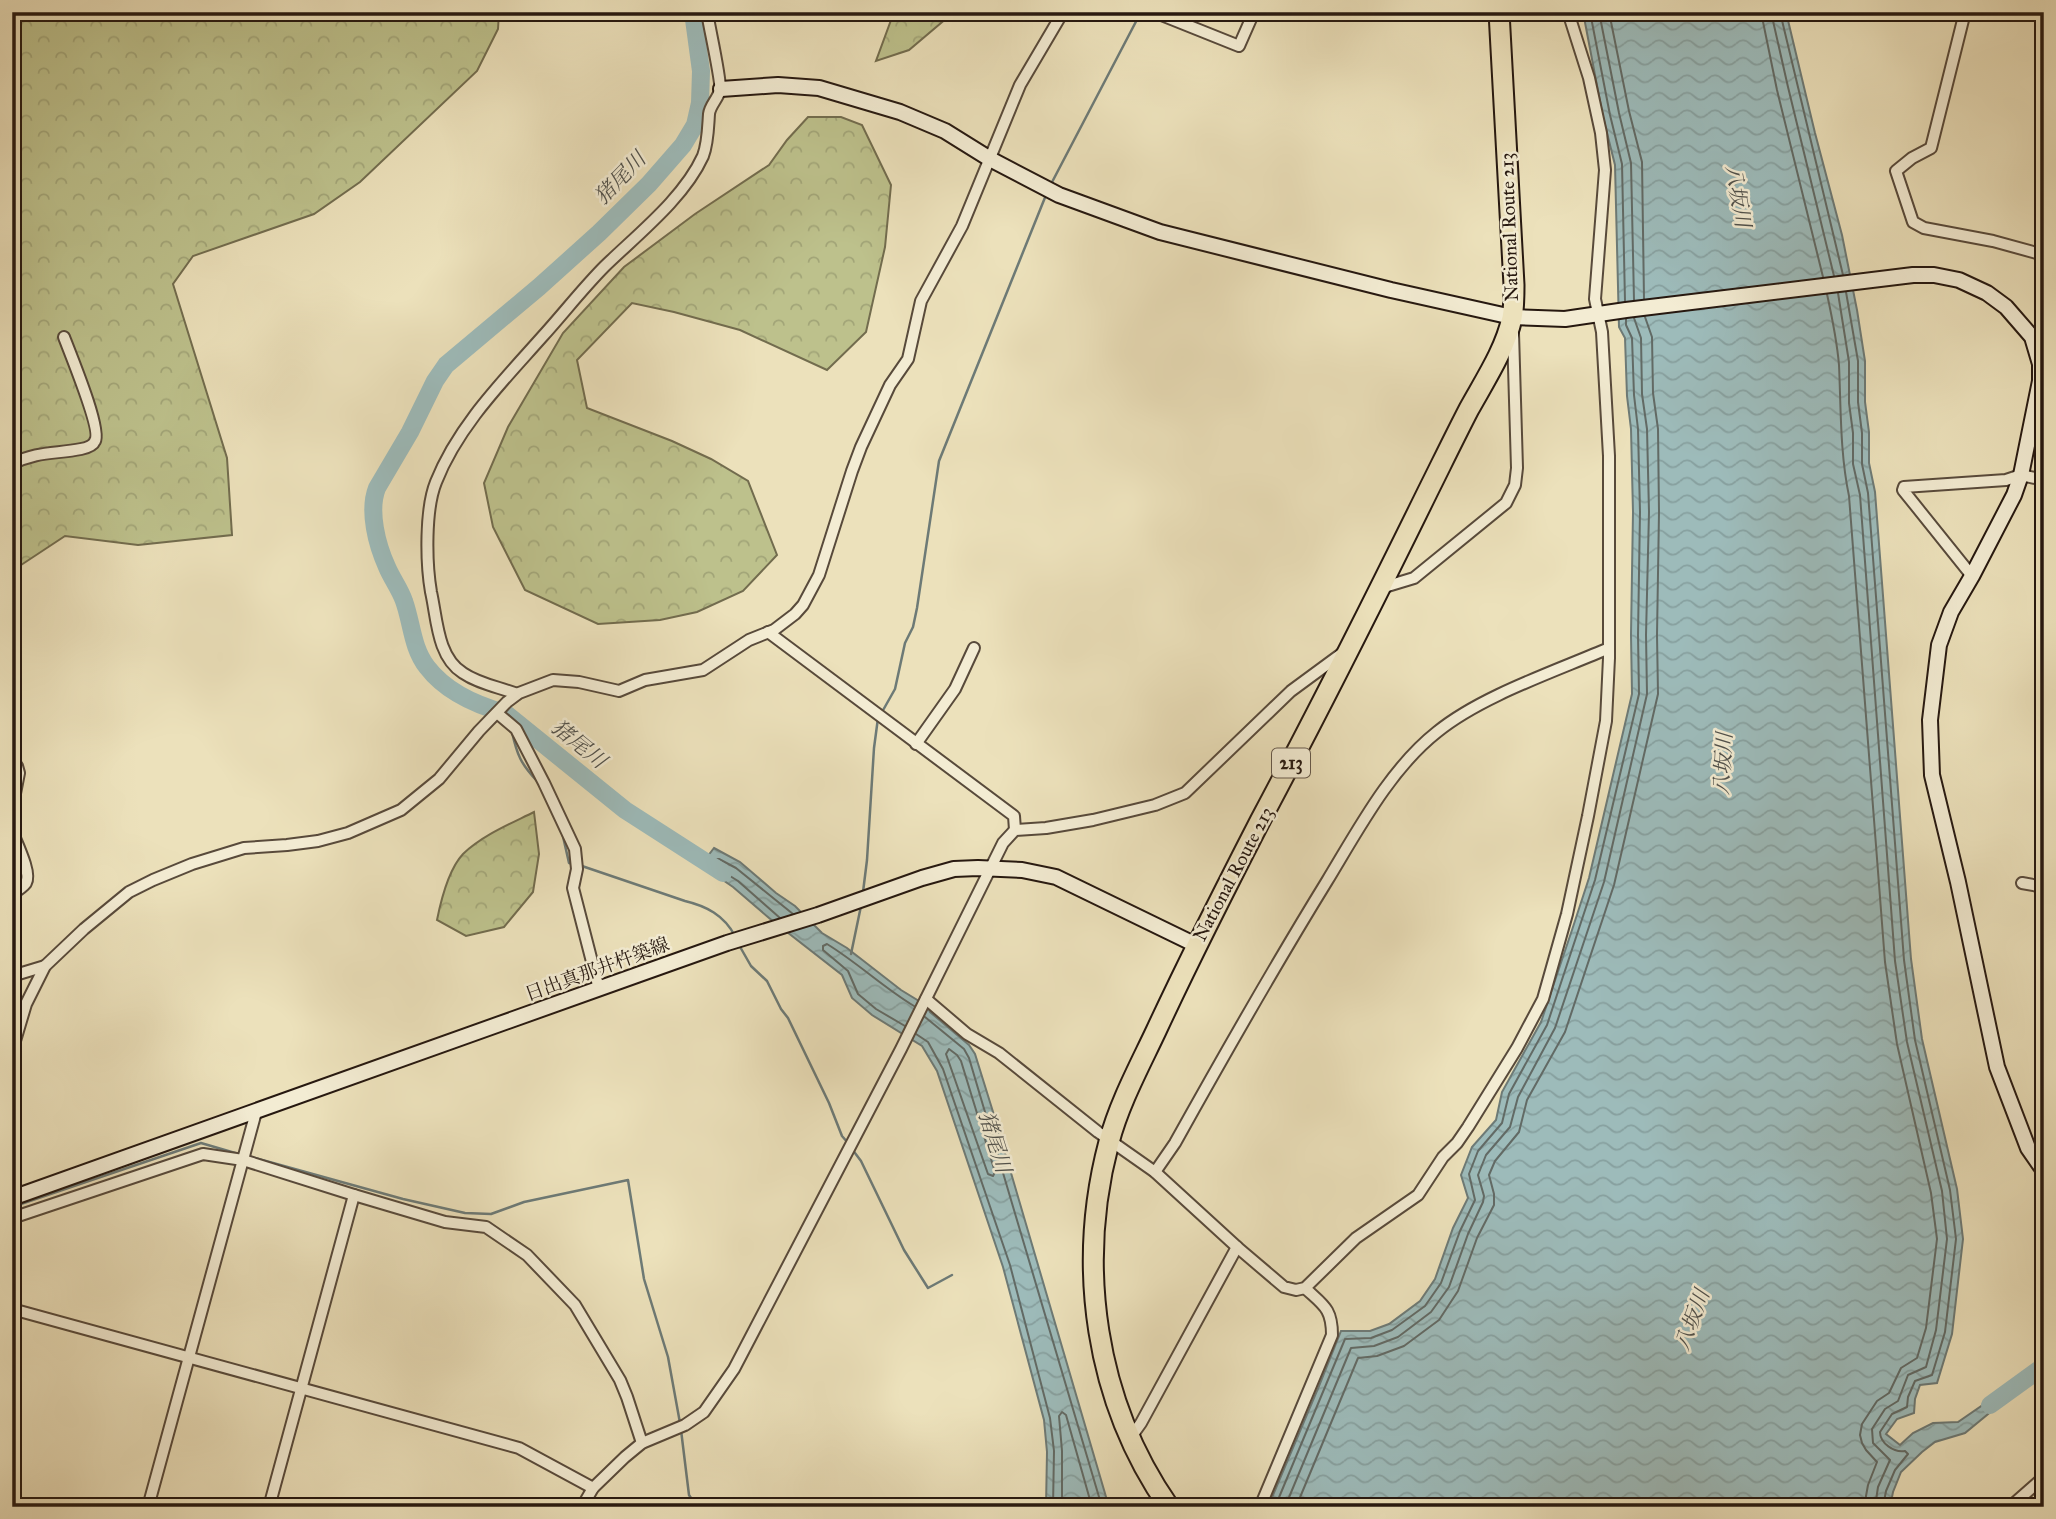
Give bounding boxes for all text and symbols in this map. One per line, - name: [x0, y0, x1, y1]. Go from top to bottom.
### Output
- water label: 猪尾川: [589, 145, 653, 210]
- street label: National Route 213: [1495, 152, 1523, 302]
- water label: 八坂川: [1720, 163, 1757, 231]
- water label: 猪尾川: [546, 714, 613, 775]
- water label: 八坂川: [1708, 730, 1738, 796]
- road number: 213: [1272, 748, 1310, 778]
- street label: National Route 213: [1188, 803, 1278, 945]
- street label: 日出真那井杵築線: [522, 932, 672, 1006]
- water label: 猪尾川: [973, 1108, 1017, 1178]
- water label: 八坂川: [1669, 1284, 1716, 1354]

